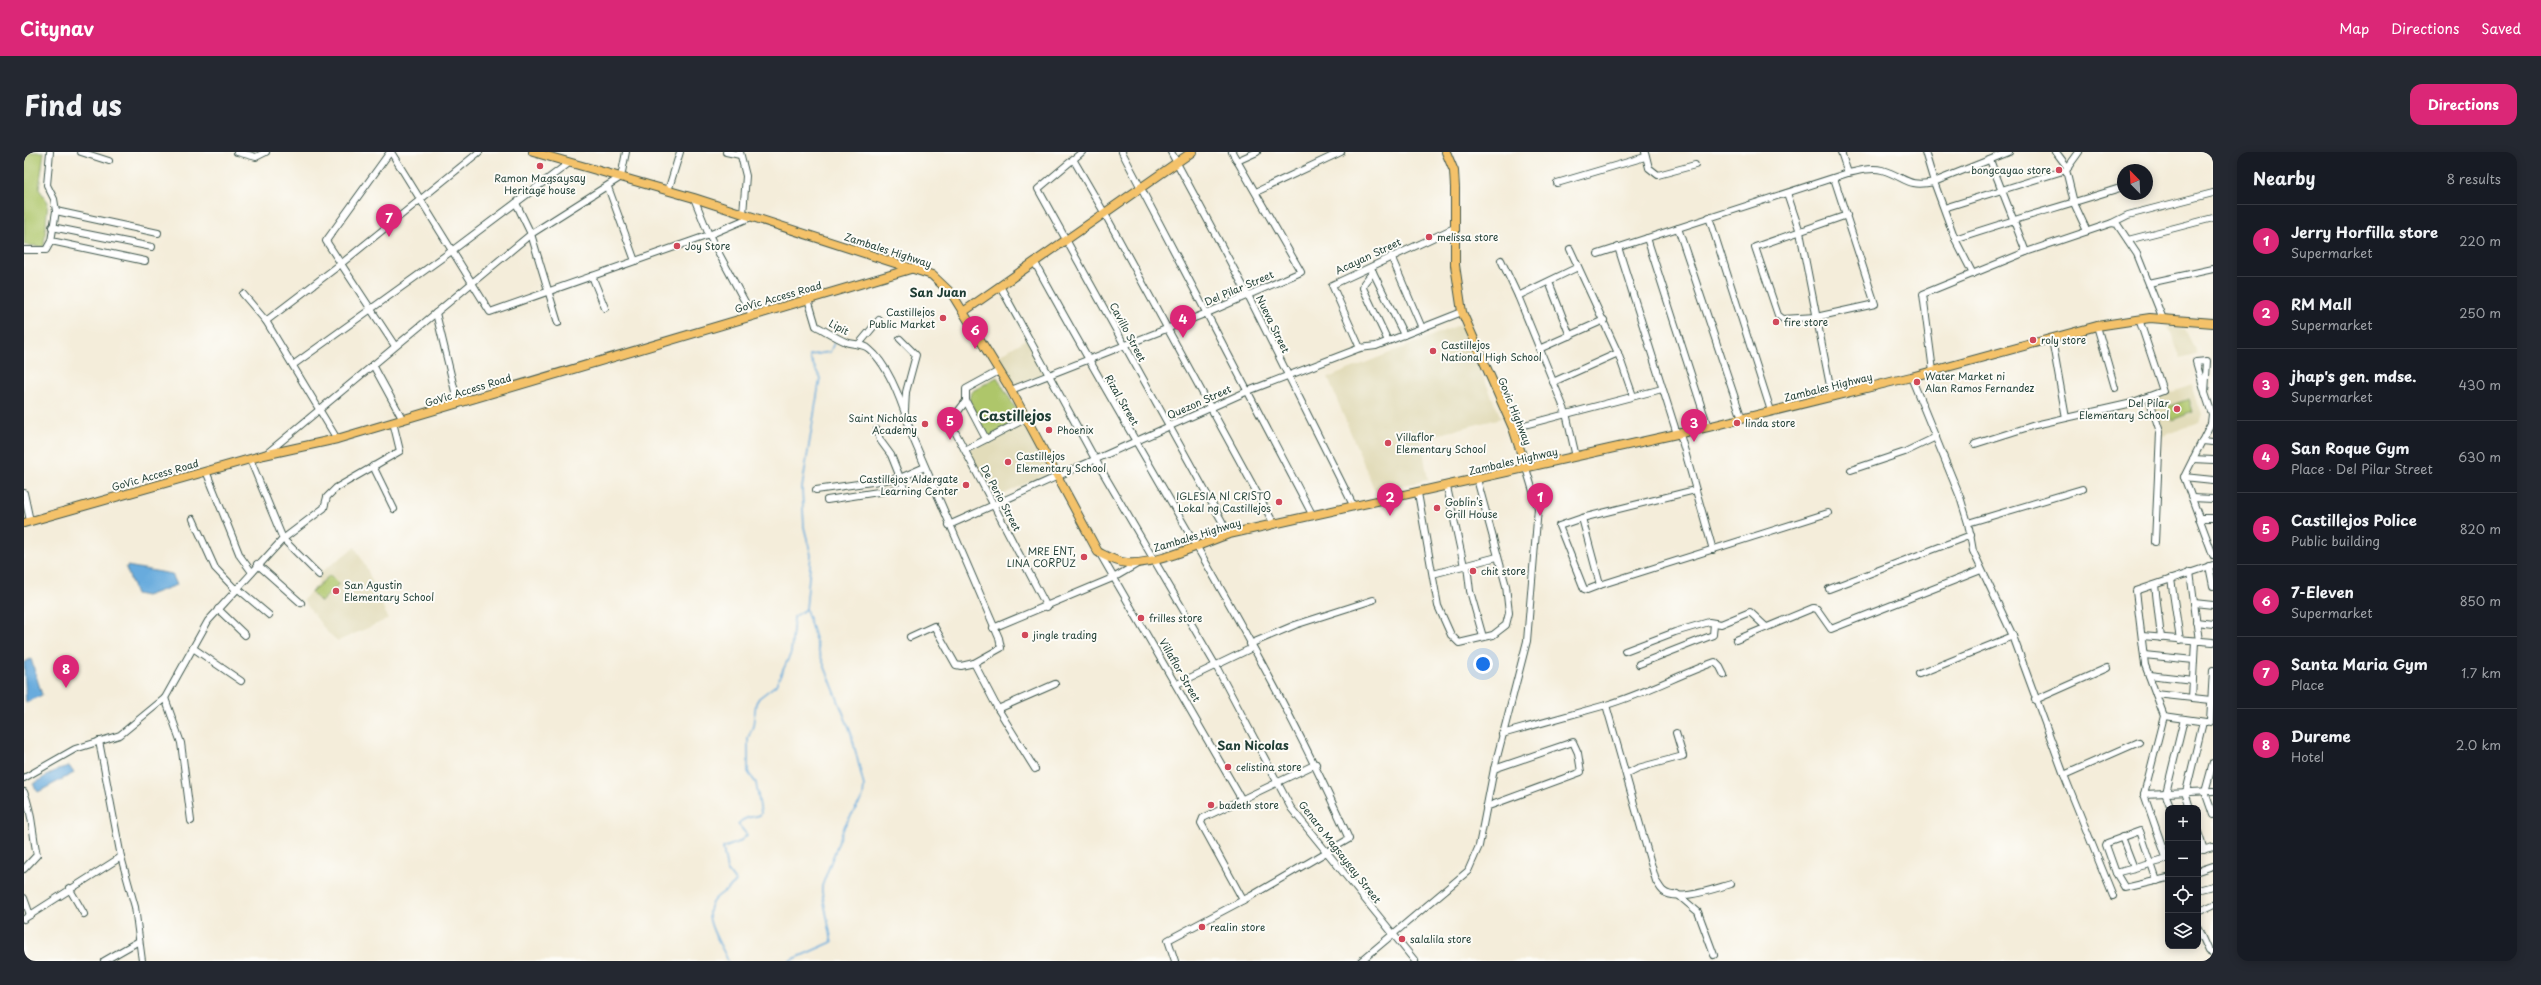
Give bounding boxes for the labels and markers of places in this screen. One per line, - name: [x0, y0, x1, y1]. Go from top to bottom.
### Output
- marker: Ramon Magsaysay Heritage house: [535, 161, 545, 171]
- place label: bongcayao store: [1971, 162, 2051, 177]
- marker: bongcayao store: [2054, 165, 2064, 175]
- place label: Ramon Magsaysay Heritage house: [494, 170, 586, 197]
- pin: 7: [376, 204, 402, 237]
- place label: melissa store: [1437, 229, 1498, 244]
- marker: melissa store: [1424, 232, 1434, 242]
- place label: Joy Store: [685, 238, 730, 253]
- marker: Joy Store: [672, 241, 682, 251]
- place label: Castillejos Public Market: [869, 304, 935, 331]
- pin: 4: [1170, 305, 1196, 338]
- marker: Castillejos Public Market: [938, 313, 948, 323]
- place label: fire store: [1784, 314, 1828, 329]
- pin: 6: [962, 316, 988, 349]
- marker: fire store: [1771, 317, 1781, 327]
- place label: roly store: [2041, 332, 2086, 347]
- marker: roly store: [2028, 335, 2038, 345]
- place label: Castillejos National High School: [1441, 337, 1542, 364]
- marker: Castillejos National High School: [1428, 346, 1438, 356]
- place label: Water Market ni Alan Ramos Fernandez: [1925, 368, 2034, 395]
- marker: Water Market ni Alan Ramos Fernandez: [1912, 377, 1922, 387]
- place label: Del Pilar Elementary School: [2079, 395, 2169, 422]
- marker: Del Pilar Elementary School: [2172, 404, 2182, 414]
- pin: 5: [937, 407, 963, 440]
- pin: 3: [1681, 409, 1707, 442]
- place label: Saint Nicholas Academy: [849, 410, 917, 437]
- place label: linda store: [1745, 415, 1795, 430]
- marker: linda store: [1732, 418, 1742, 428]
- marker: Saint Nicholas Academy: [920, 419, 930, 429]
- place label: Phoenix: [1057, 422, 1094, 437]
- marker: Phoenix: [1044, 425, 1054, 435]
- place label: Villaflor Elementary School: [1396, 429, 1486, 456]
- marker: Villaflor Elementary School: [1383, 438, 1393, 448]
- place label: Castillejos Elementary School: [1016, 448, 1106, 475]
- marker: Castillejos Elementary School: [1003, 457, 1013, 467]
- place label: Castillejos Aldergate Learning Center: [859, 471, 958, 498]
- marker: Castillejos Aldergate Learning Center: [961, 480, 971, 490]
- pin: 2: [1377, 483, 1403, 516]
- pin: 1: [1527, 483, 1553, 516]
- place label: IGLESIA NI CRISTO Lokal ng Castillejos: [1176, 488, 1271, 515]
- place label: Goblin's Grill House: [1445, 494, 1498, 521]
- marker: IGLESIA NI CRISTO Lokal ng Castillejos: [1274, 497, 1284, 507]
- marker: Goblin's Grill House: [1432, 503, 1442, 513]
- place label: MRE ENT, LINA CORPUZ: [1007, 543, 1076, 570]
- marker: MRE ENT, LINA CORPUZ: [1079, 552, 1089, 562]
- place label: chit store: [1481, 563, 1526, 578]
- marker: chit store: [1468, 566, 1478, 576]
- place label: San Agustin Elementary School: [344, 577, 434, 604]
- marker: San Agustin Elementary School: [331, 586, 341, 596]
- place label: frilles store: [1149, 610, 1202, 625]
- marker: frilles store: [1136, 613, 1146, 623]
- place label: jingle trading: [1032, 627, 1097, 642]
- marker: jingle trading: [1020, 630, 1030, 640]
- pin: 8: [53, 655, 79, 688]
- place label: celistina store: [1236, 759, 1302, 774]
- marker: celistina store: [1223, 762, 1233, 772]
- place label: badeth store: [1219, 797, 1279, 812]
- marker: badeth store: [1206, 800, 1216, 810]
- place label: realin store: [1210, 919, 1266, 934]
- marker: realin store: [1197, 922, 1207, 932]
- place label: salalila store: [1410, 931, 1471, 946]
- marker: salalila store: [1397, 934, 1407, 944]

